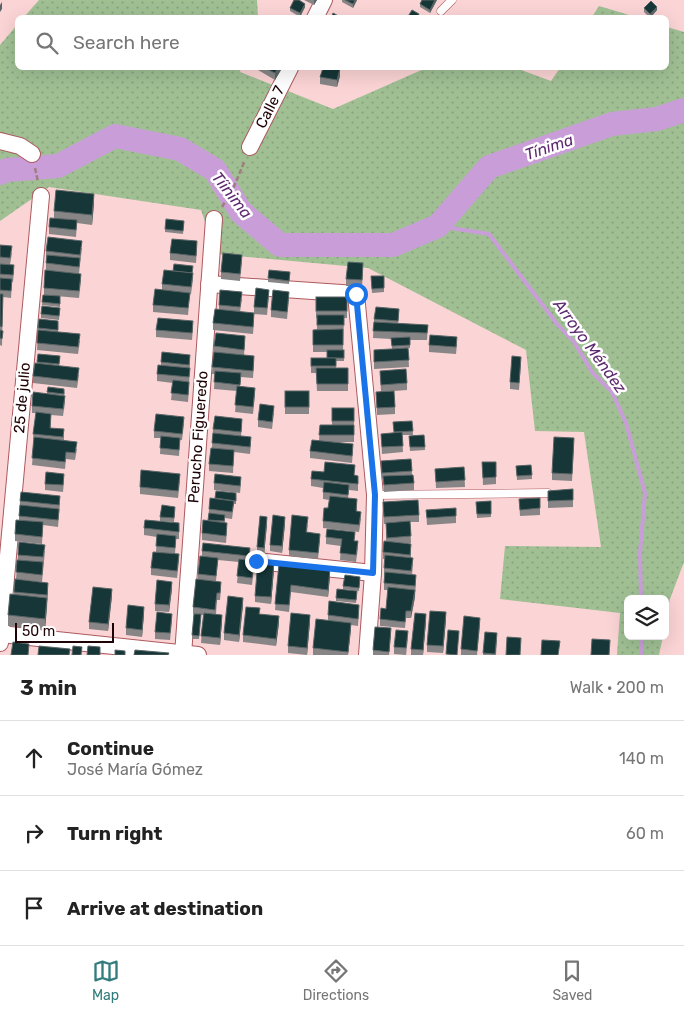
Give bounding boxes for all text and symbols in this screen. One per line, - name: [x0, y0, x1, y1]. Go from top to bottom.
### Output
- search box: [15, 15, 669, 70]
- icon: search: [33, 29, 61, 57]
- text: Search here: [73, 31, 180, 54]
- street label: Calle 7: [252, 82, 288, 131]
- water label: Tínima: [522, 130, 576, 164]
- water label: Tíinima: [208, 168, 256, 222]
- route start: [345, 283, 368, 306]
- water label: Arroyo Méndez: [549, 295, 630, 397]
- street label: 25 de julio: [10, 362, 34, 434]
- street label: Perucho Figueredo: [184, 370, 212, 504]
- route end: [245, 550, 268, 573]
- map controls: [624, 595, 669, 640]
- button: layers: [624, 595, 669, 640]
- scale bar: [15, 620, 114, 643]
- text: 50 m: [22, 623, 55, 640]
- text: 3 min: [20, 675, 77, 700]
- text: Walk · 200 m: [570, 678, 664, 697]
- text: Continue: [67, 737, 154, 760]
- icon: ahead: [20, 744, 48, 772]
- text: 140 m: [619, 749, 664, 768]
- text: José María Gómez: [67, 760, 203, 779]
- icon: right: [20, 819, 48, 847]
- text: Turn right: [67, 822, 162, 845]
- text: 60 m: [626, 824, 664, 843]
- icon: arrive: [20, 894, 48, 922]
- text: Arrive at destination: [67, 897, 263, 920]
- tab: Map: [92, 957, 120, 1004]
- tab: Directions: [303, 957, 369, 1004]
- tab: Saved: [552, 957, 592, 1004]

